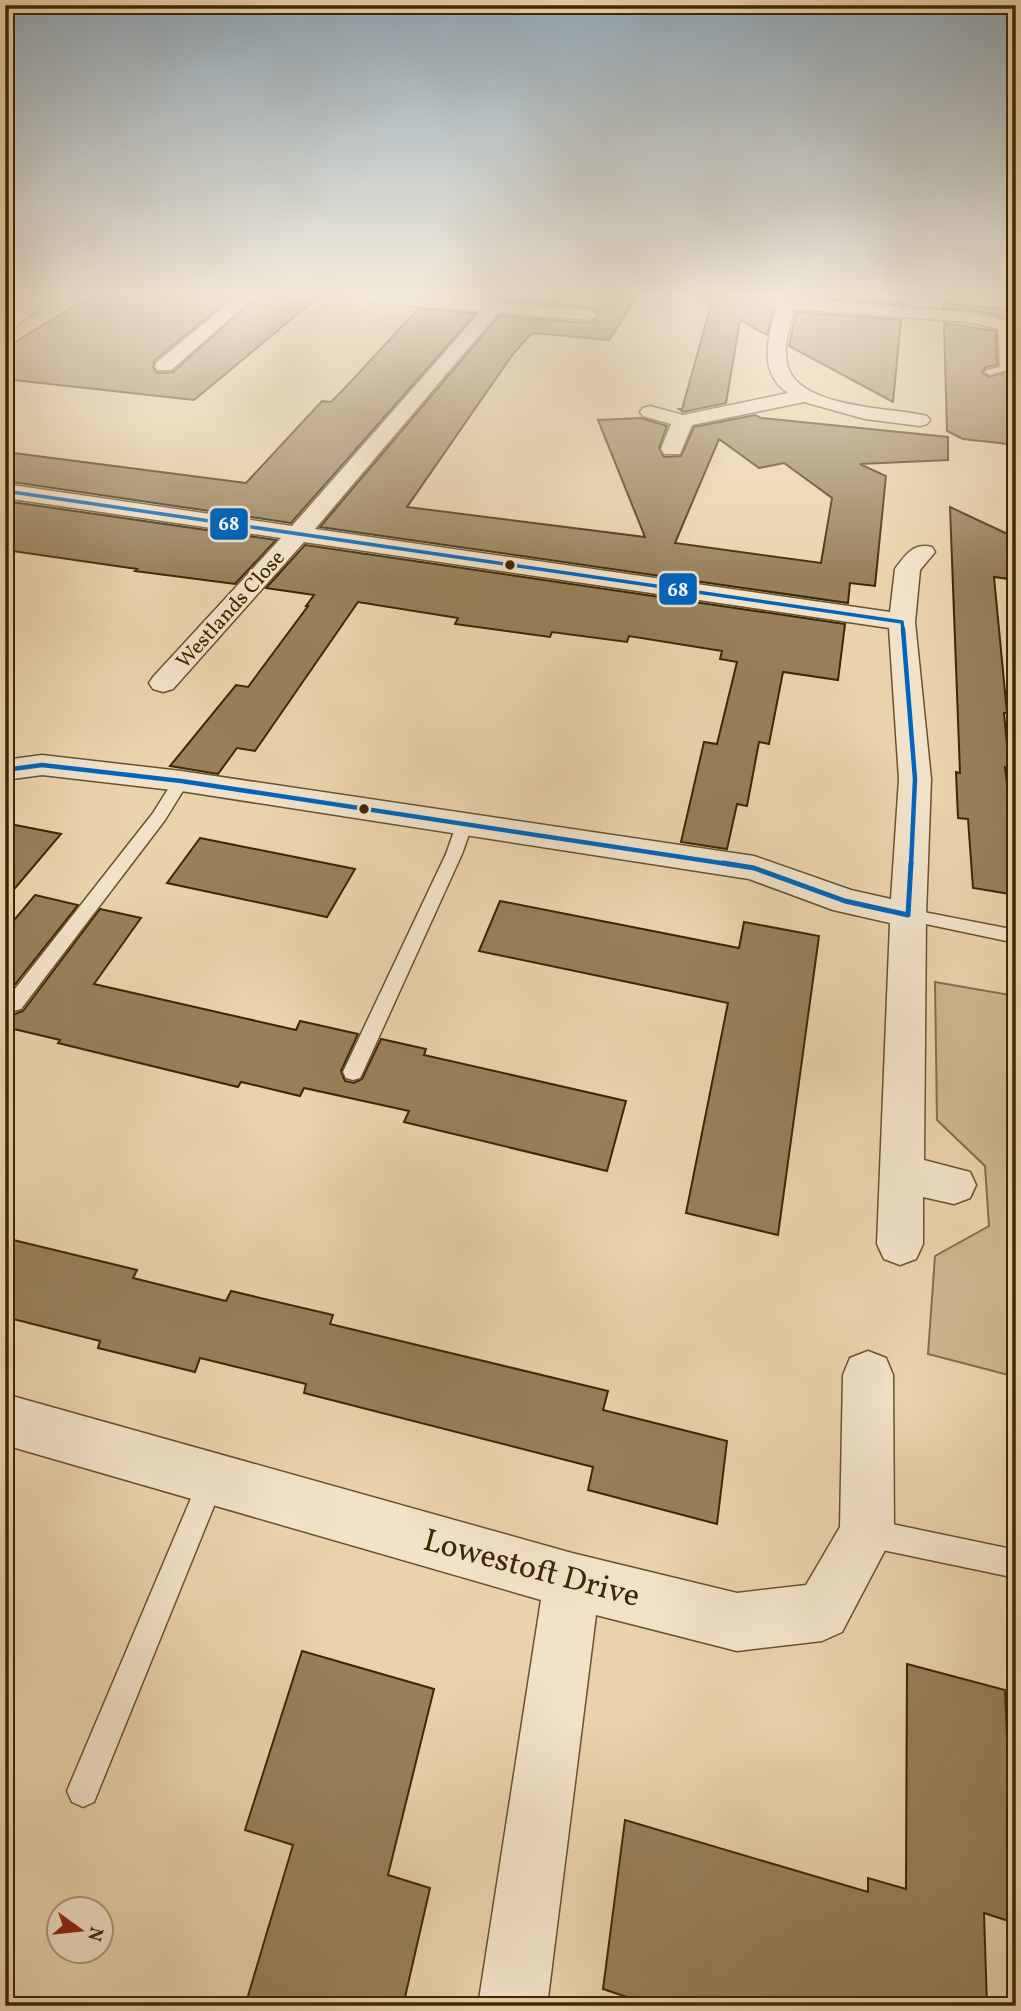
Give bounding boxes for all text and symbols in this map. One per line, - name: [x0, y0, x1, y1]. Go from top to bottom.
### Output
- line badge: 68: [209, 507, 249, 541]
- text: 68: [219, 512, 239, 538]
- street label: Westlands Close: [170, 544, 292, 675]
- unlabelled marker: [503, 558, 517, 572]
- line badge: 68: [658, 572, 698, 606]
- text: 68: [668, 578, 688, 604]
- unlabelled marker: [357, 802, 371, 816]
- street label: Lowestoft Drive: [418, 1520, 644, 1620]
- north arrow: [46, 1896, 116, 1966]
- text: N: [80, 1924, 109, 1944]

